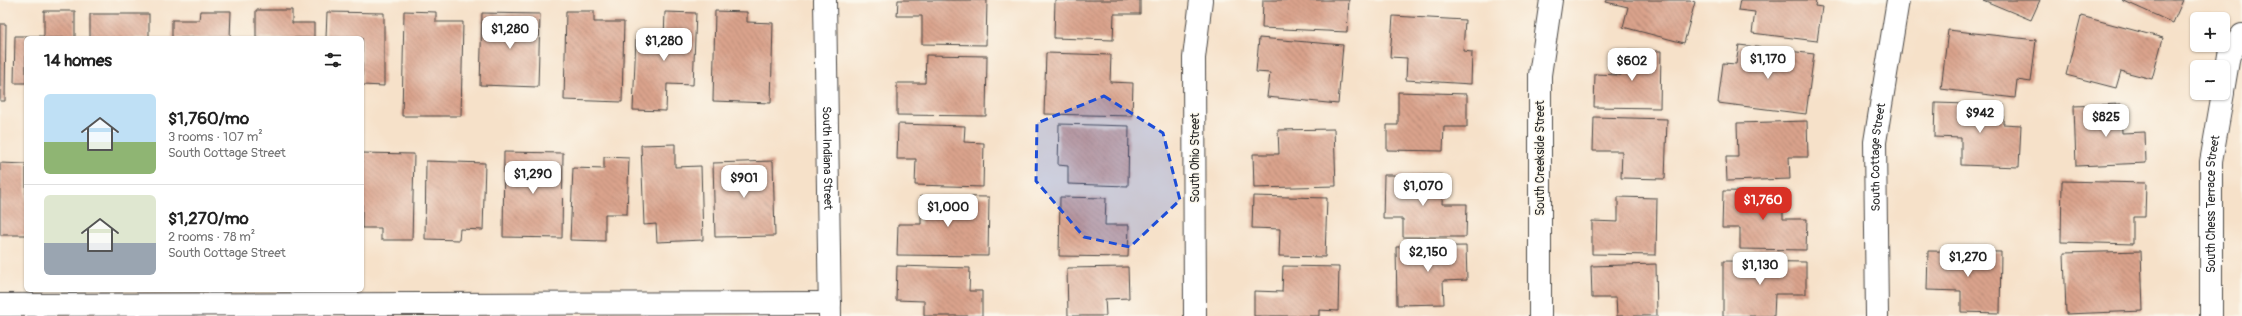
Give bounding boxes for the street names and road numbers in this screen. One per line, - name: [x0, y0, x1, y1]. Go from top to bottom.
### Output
- street label: South Creekside Street: [1533, 100, 1548, 216]
- street label: South Cottage Street: [1868, 102, 1889, 212]
- street label: South Indiana Street: [819, 106, 835, 210]
- street label: South Ohio Street: [1188, 113, 1203, 203]
- street label: South Chess Terrace Street: [2204, 134, 2224, 273]

